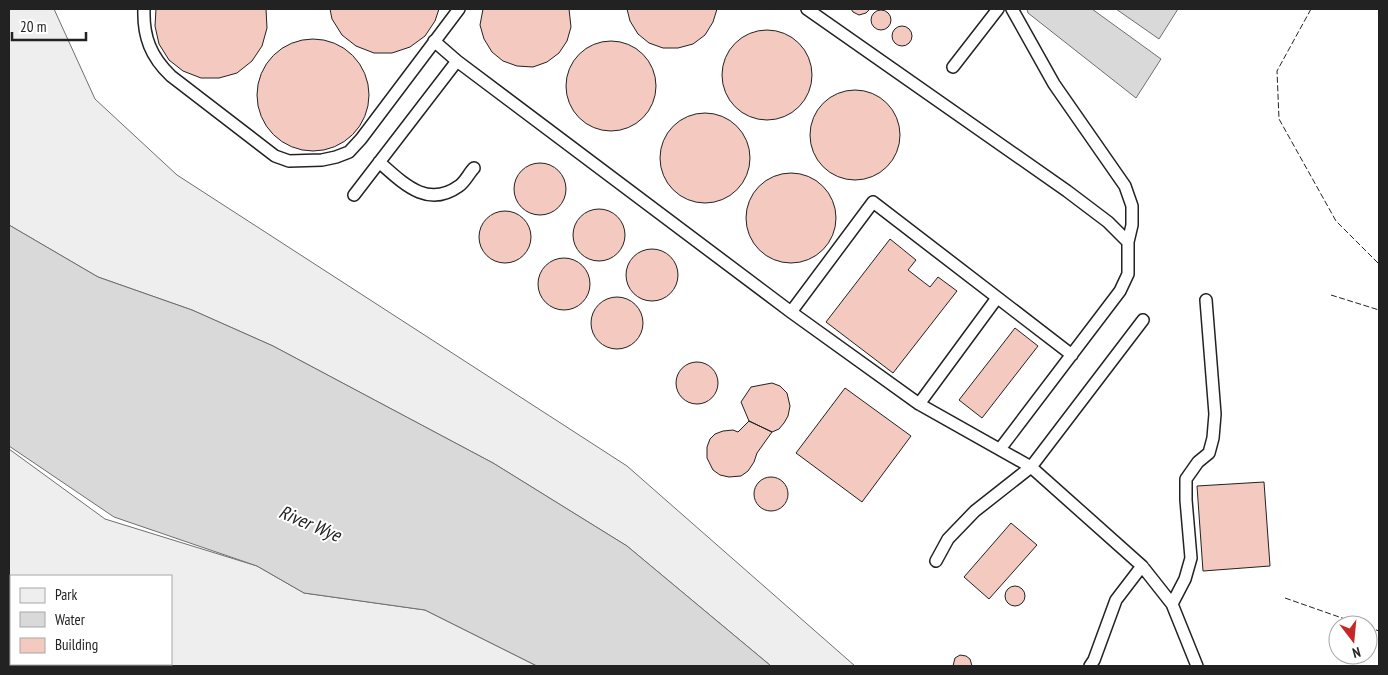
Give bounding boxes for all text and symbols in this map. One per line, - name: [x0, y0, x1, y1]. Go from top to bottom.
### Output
- scale bar: [12, 10, 86, 42]
- text: 20 m: [20, 17, 46, 36]
- water label: River Wye: [275, 499, 346, 547]
- legend: [10, 575, 172, 665]
- text: Park: [55, 585, 77, 604]
- text: Water: [55, 610, 86, 629]
- north arrow: [1328, 615, 1378, 665]
- text: Building: [55, 635, 98, 654]
- text: N: [1350, 643, 1363, 662]

